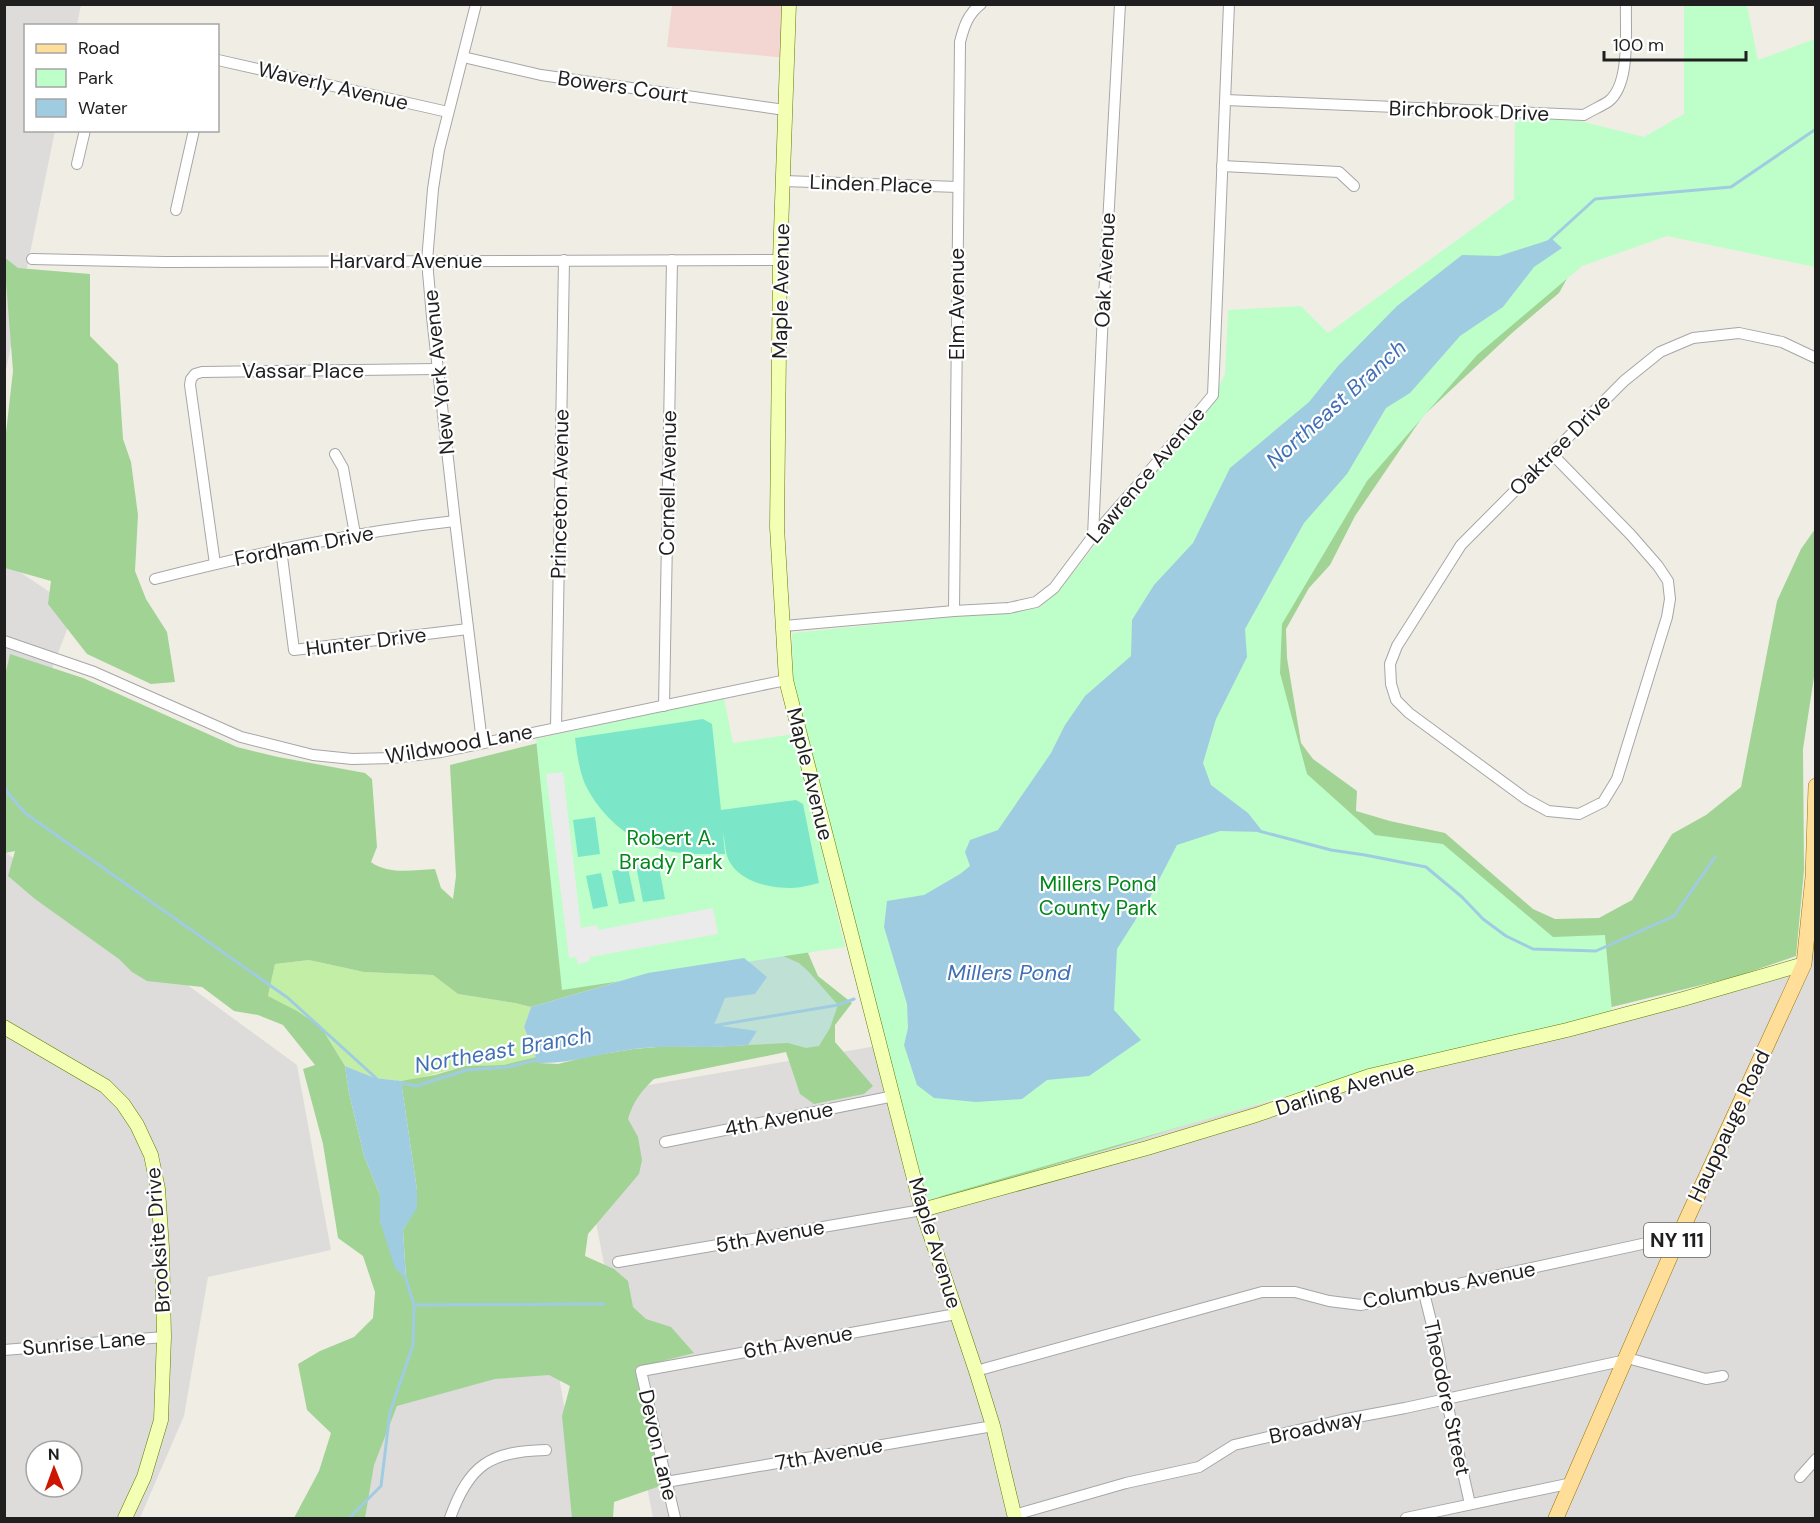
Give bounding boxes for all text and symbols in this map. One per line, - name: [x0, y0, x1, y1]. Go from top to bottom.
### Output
- legend: [24, 24, 219, 132]
- scale bar: [1604, 24, 1746, 62]
- text: 100 m: [1613, 33, 1664, 57]
- text: Road: [78, 36, 120, 60]
- street label: Waverly Avenue: [255, 55, 411, 117]
- street label: Bowers Court: [556, 64, 690, 110]
- text: Park: [78, 66, 114, 90]
- street label: Birchbrook Drive: [1388, 94, 1550, 128]
- text: Water: [78, 96, 128, 120]
- street label: Linden Place: [809, 168, 933, 200]
- street label: Oak Avenue: [1088, 212, 1122, 328]
- street label: Maple Avenue: [766, 223, 796, 359]
- street label: Harvard Avenue: [330, 247, 483, 275]
- street label: Elm Avenue: [943, 248, 971, 360]
- street label: New York Avenue: [416, 288, 462, 456]
- water label: Northeast Branch: [1260, 333, 1412, 475]
- street label: Vassar Place: [242, 357, 364, 385]
- street label: Oaktree Drive: [1503, 388, 1617, 502]
- street label: Lawrence Avenue: [1080, 401, 1212, 549]
- street label: Princeton Avenue: [545, 409, 575, 579]
- street label: Cornell Avenue: [653, 410, 683, 556]
- street label: Fordham Drive: [232, 519, 376, 573]
- street label: Hunter Drive: [304, 621, 428, 663]
- street label: Maple Avenue: [780, 705, 840, 843]
- street label: Wildwood Lane: [383, 717, 535, 771]
- park label: Robert A. Brady Park: [619, 824, 723, 876]
- park label: Millers Pond County Park: [1039, 870, 1158, 922]
- water label: Millers Pond: [947, 958, 1071, 987]
- water label: Northeast Branch: [412, 1020, 594, 1080]
- street label: Hauppauge Road: [1681, 1045, 1777, 1207]
- street label: Darling Avenue: [1272, 1054, 1418, 1122]
- street label: 4th Avenue: [722, 1095, 836, 1143]
- street label: Brooksite Drive: [139, 1166, 177, 1314]
- street label: Maple Avenue: [902, 1174, 968, 1312]
- street label: 5th Avenue: [713, 1213, 827, 1259]
- road number: NY 111: [1644, 1223, 1710, 1257]
- street label: Columbus Avenue: [1360, 1254, 1538, 1315]
- street label: Theodore Street: [1417, 1318, 1477, 1478]
- street label: 6th Avenue: [741, 1319, 855, 1365]
- street label: Sunrise Lane: [21, 1324, 147, 1362]
- street label: Devon Lane: [632, 1387, 684, 1503]
- street label: Broadway: [1266, 1403, 1366, 1451]
- street label: 7th Avenue: [773, 1431, 885, 1477]
- north arrow: [24, 1439, 84, 1499]
- text: N: [48, 1444, 60, 1465]

